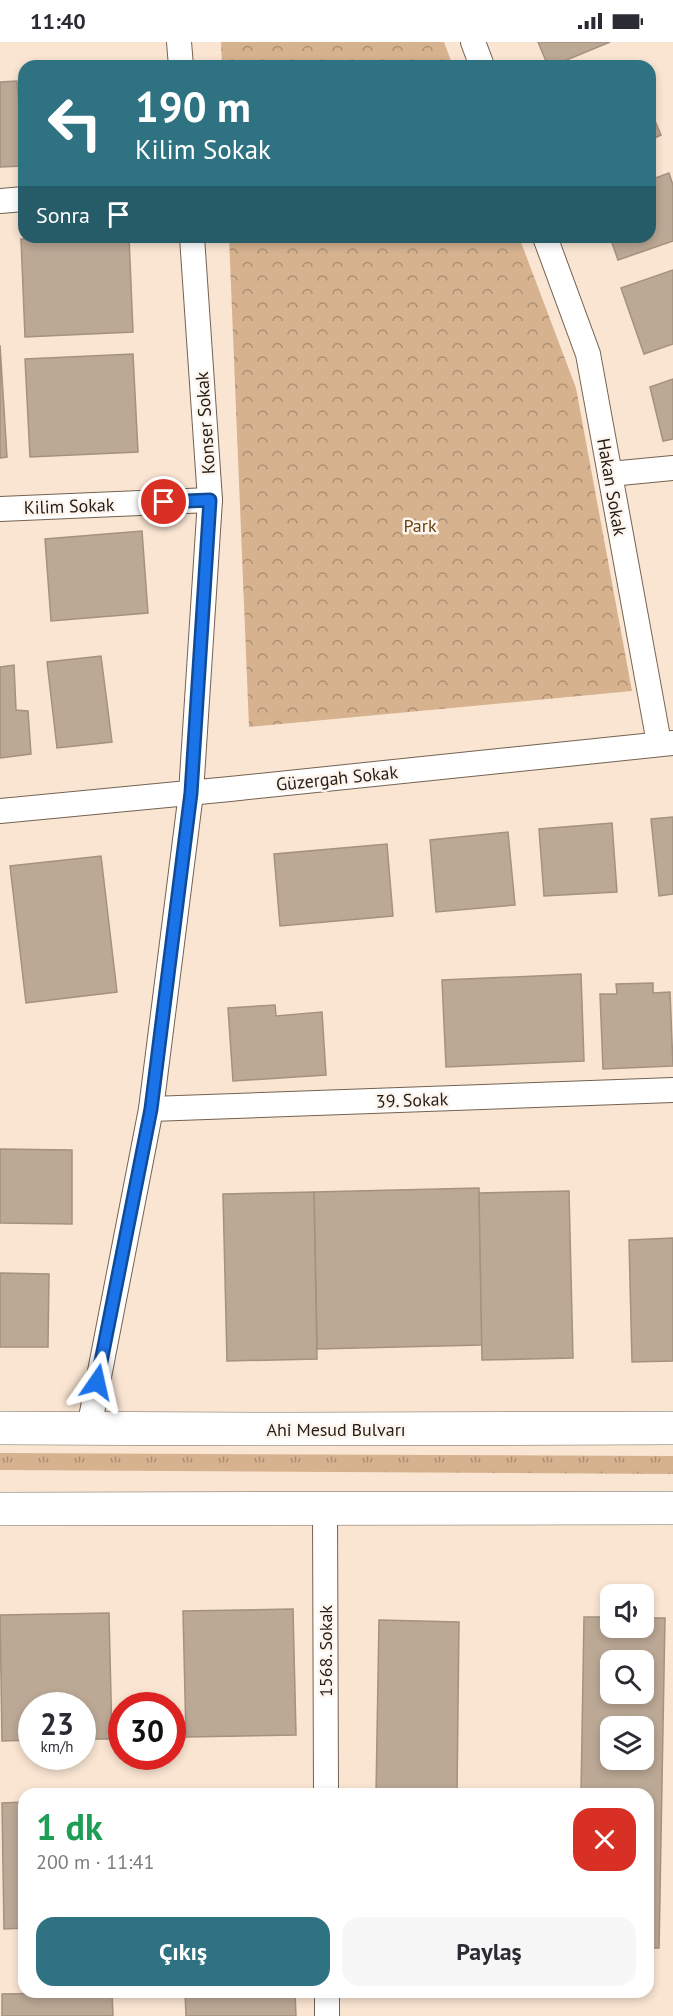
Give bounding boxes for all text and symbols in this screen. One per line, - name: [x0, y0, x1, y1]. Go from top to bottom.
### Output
- text: 11:40: [30, 7, 86, 35]
- text: 190 m: [135, 79, 251, 134]
- icon: left: [36, 84, 114, 162]
- text: Kilim Sokak: [135, 132, 271, 166]
- icon: arrive: [102, 198, 135, 231]
- text: Sonra: [36, 201, 90, 229]
- street label: Konser Sokak: [190, 371, 220, 475]
- street label: Hakan Sokak: [592, 436, 632, 538]
- pin: [138, 476, 189, 527]
- icon: arrive: [147, 485, 180, 518]
- street label: Kilim Sokak: [23, 493, 115, 519]
- park label: Park: [403, 514, 437, 537]
- street label: Güzergah Sokak: [275, 760, 399, 796]
- street label: 39. Sokak: [375, 1087, 449, 1113]
- position arrow: [65, 1350, 129, 1414]
- street label: Ahi Mesud Bulvarı: [266, 1418, 406, 1441]
- map controls: [600, 1584, 654, 1770]
- button: sound: [600, 1584, 654, 1638]
- street label: 1568. Sokak: [314, 1605, 337, 1697]
- button: search: [600, 1650, 654, 1704]
- speed limit sign: 30: [108, 1692, 186, 1770]
- text: 23: [40, 1704, 74, 1743]
- button: layers: [600, 1716, 654, 1770]
- text: km/h: [41, 1737, 73, 1756]
- text: 1 dk: [36, 1803, 103, 1850]
- button: close: [573, 1808, 636, 1871]
- text: 200 m · 11:41: [36, 1849, 154, 1875]
- button: Çıkış: [36, 1917, 330, 1986]
- button: Paylaş: [342, 1917, 636, 1986]

